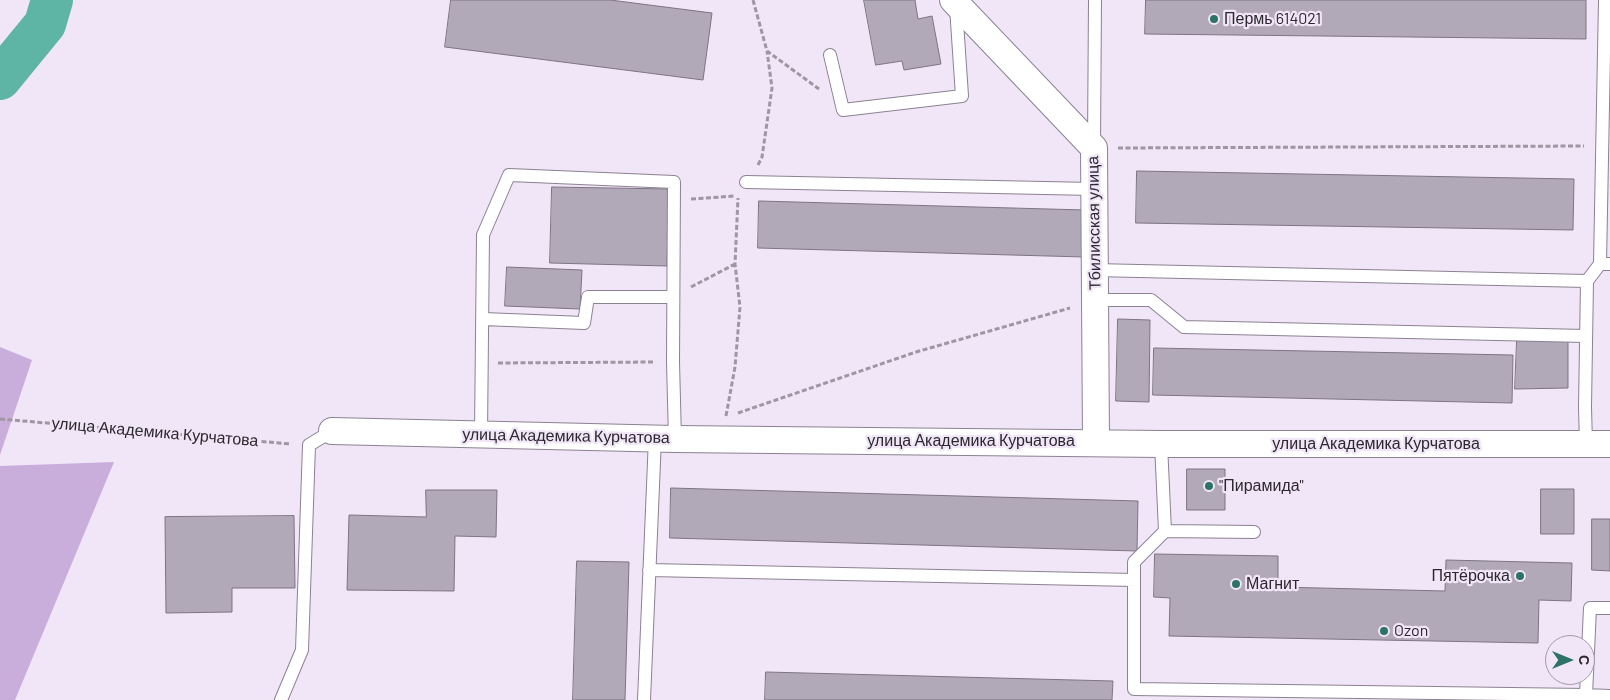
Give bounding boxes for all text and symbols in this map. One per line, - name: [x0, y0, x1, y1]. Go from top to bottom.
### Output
- place label: Пермь 614021: [1224, 9, 1321, 29]
- marker: Пермь 614021: [1208, 13, 1220, 25]
- street label: Тбилисская улица: [1083, 156, 1105, 290]
- street label: улица Академика Курчатова: [51, 413, 259, 451]
- street label: улица Академика Курчатова: [462, 425, 670, 447]
- street label: улица Академика Курчатова: [867, 431, 1075, 451]
- street label: улица Академика Курчатова: [1272, 434, 1480, 454]
- place label: "Пирамида": [1219, 476, 1304, 496]
- marker: "Пирамида": [1203, 480, 1215, 492]
- place label: Пятёрочка: [1432, 566, 1510, 586]
- marker: Пятёрочка: [1514, 570, 1526, 582]
- place label: Магнит: [1246, 574, 1299, 594]
- marker: Магнит: [1230, 578, 1242, 590]
- place label: Ozon: [1394, 621, 1428, 641]
- marker: Ozon: [1378, 625, 1390, 637]
- north arrow: [1545, 635, 1595, 685]
- text: С: [1576, 655, 1593, 665]

